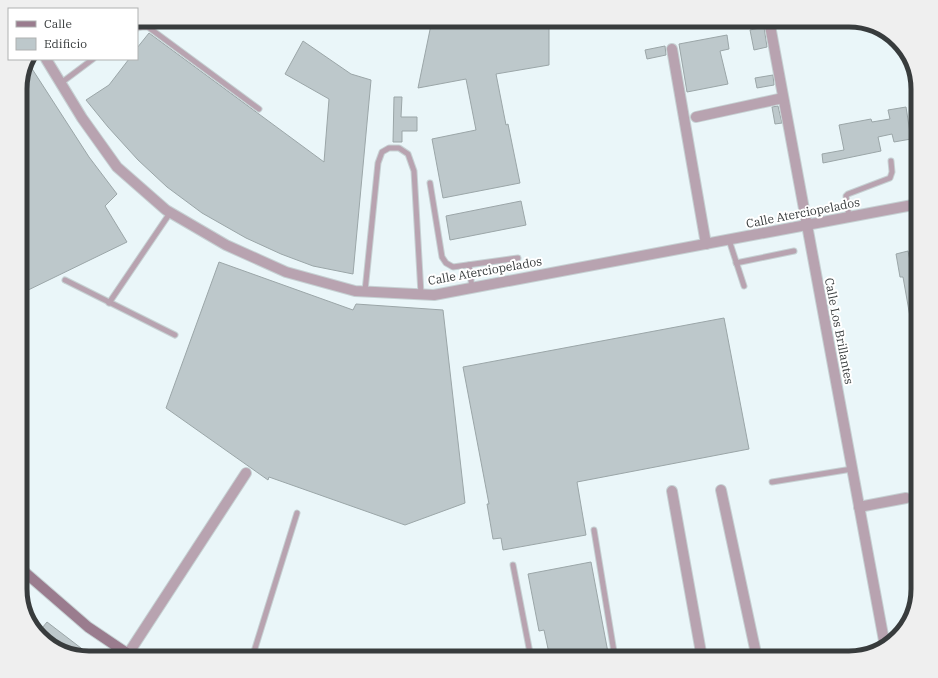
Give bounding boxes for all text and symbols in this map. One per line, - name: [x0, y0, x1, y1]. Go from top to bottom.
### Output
- legend: [8, 8, 138, 60]
- text: Calle: [44, 16, 72, 31]
- text: Edificio: [44, 36, 87, 51]
- street label: Calle Aterciopelados: [745, 194, 861, 231]
- street label: Calle Aterciopelados: [427, 253, 543, 288]
- street label: Calle Los Brillantes: [822, 276, 857, 386]

